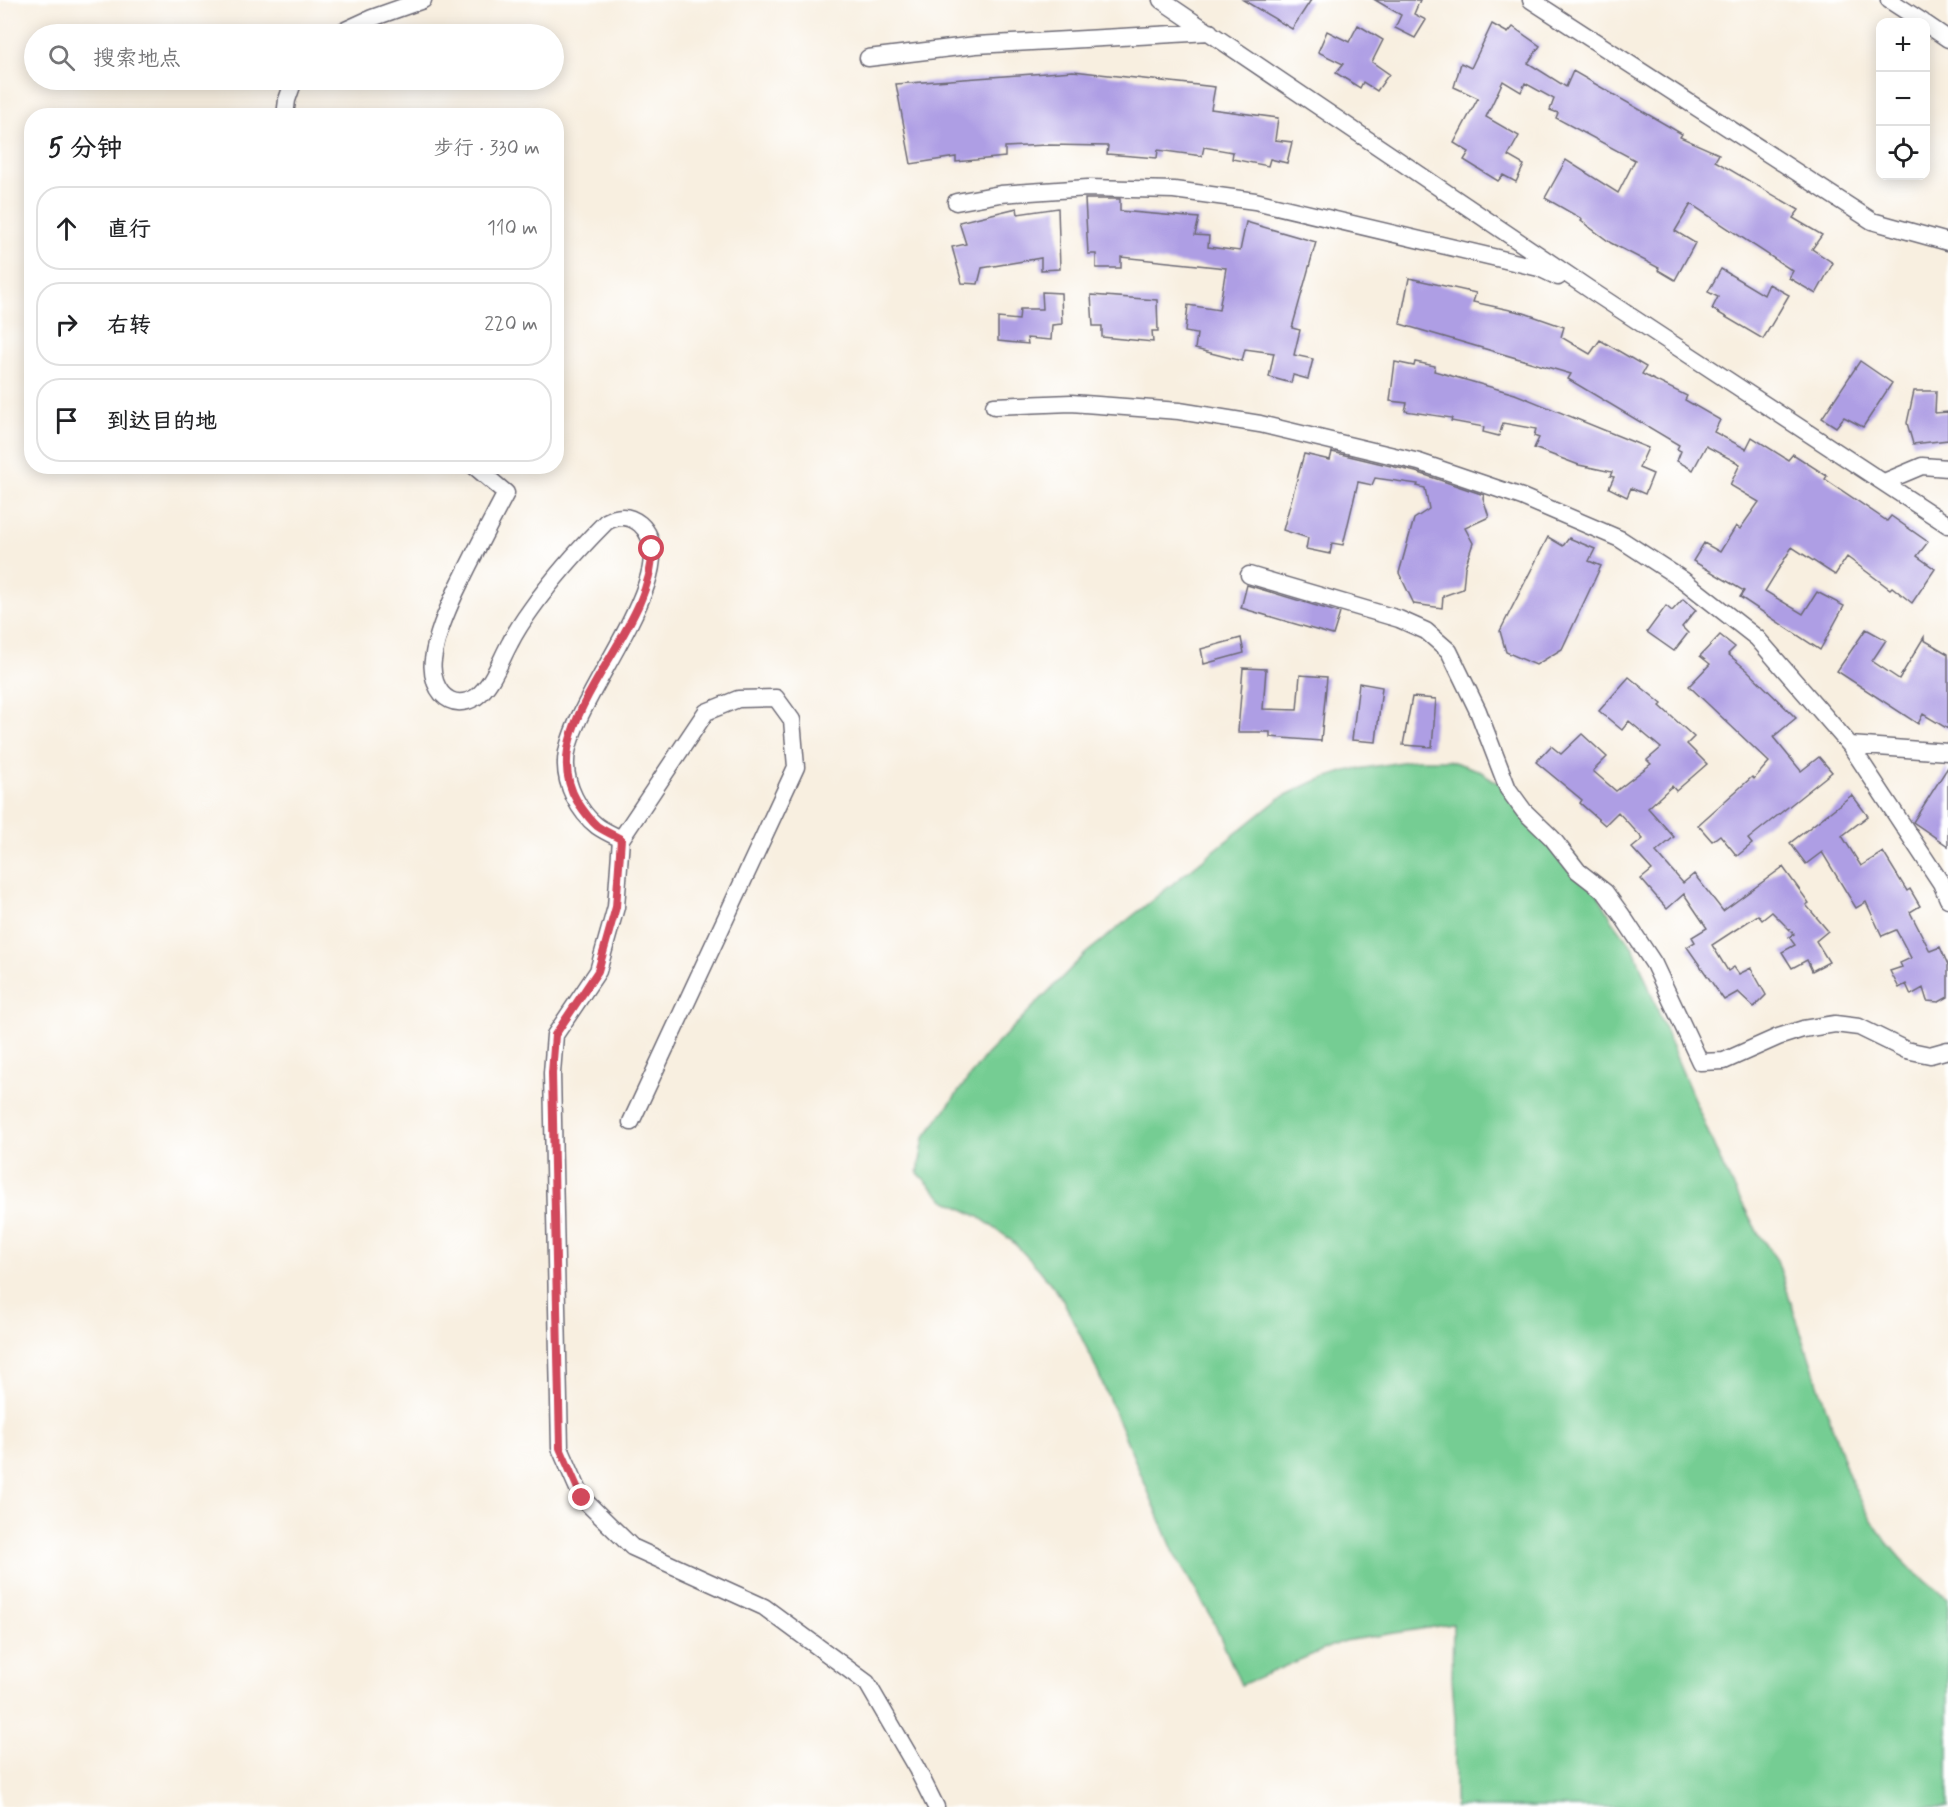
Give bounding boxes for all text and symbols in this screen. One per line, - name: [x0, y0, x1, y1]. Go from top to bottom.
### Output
- map controls: [1876, 18, 1930, 180]
- button: +: [1876, 18, 1930, 72]
- search box: [24, 24, 564, 90]
- icon: search: [45, 41, 78, 74]
- text: 搜索地点: [93, 45, 181, 73]
- button: −: [1876, 72, 1930, 126]
- button: locate: [1876, 126, 1930, 180]
- text: 5 分钟: [48, 132, 123, 166]
- text: 步行 · 330 m: [434, 135, 540, 162]
- icon: ahead: [50, 212, 83, 245]
- text: 110 m: [487, 215, 538, 242]
- text: 直行: [107, 216, 151, 244]
- icon: right: [50, 308, 83, 341]
- text: 220 m: [484, 311, 538, 338]
- text: 右转: [107, 312, 151, 340]
- icon: arrive: [50, 404, 83, 437]
- text: 到达目的地: [107, 408, 217, 436]
- route start: [638, 535, 664, 561]
- route end: [568, 1484, 594, 1510]

